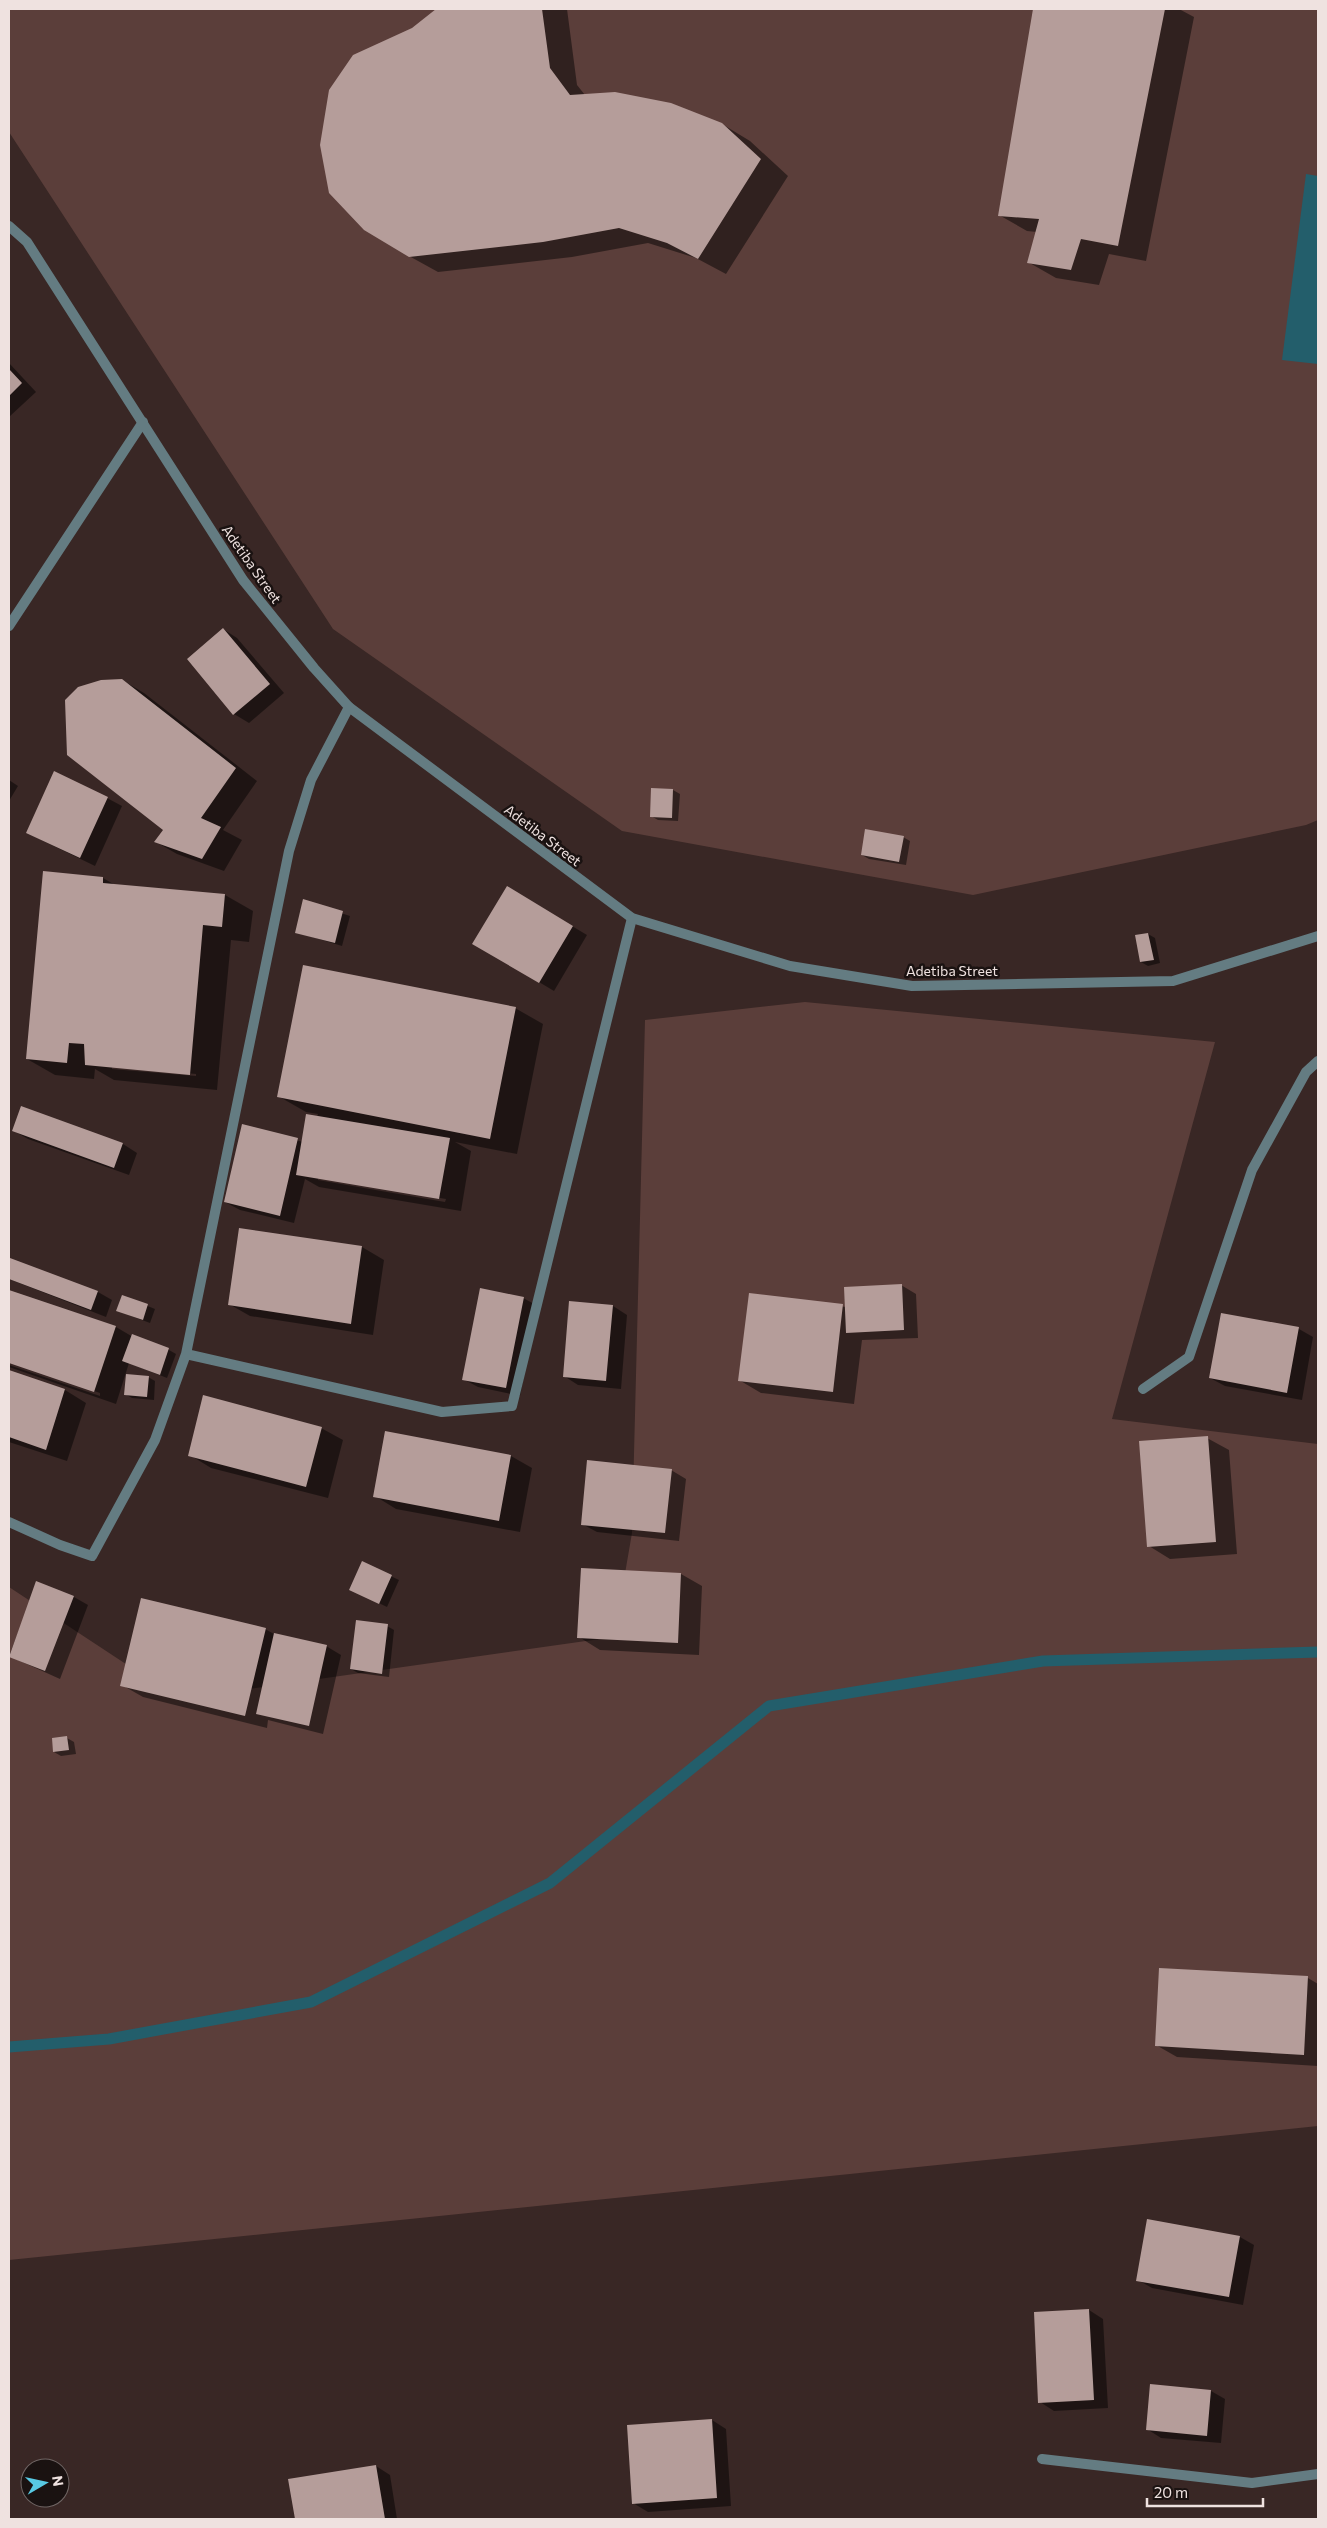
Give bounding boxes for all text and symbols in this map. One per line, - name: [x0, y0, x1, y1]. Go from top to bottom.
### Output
- street label: Adetiba Street: [219, 521, 285, 607]
- street label: Adetiba Street: [501, 801, 585, 870]
- street label: Adetiba Street: [906, 962, 998, 979]
- north arrow: [20, 2458, 70, 2508]
- text: N: [49, 2474, 68, 2487]
- scale bar: [1147, 2476, 1263, 2508]
- text: 20 m: [1154, 2483, 1188, 2501]

